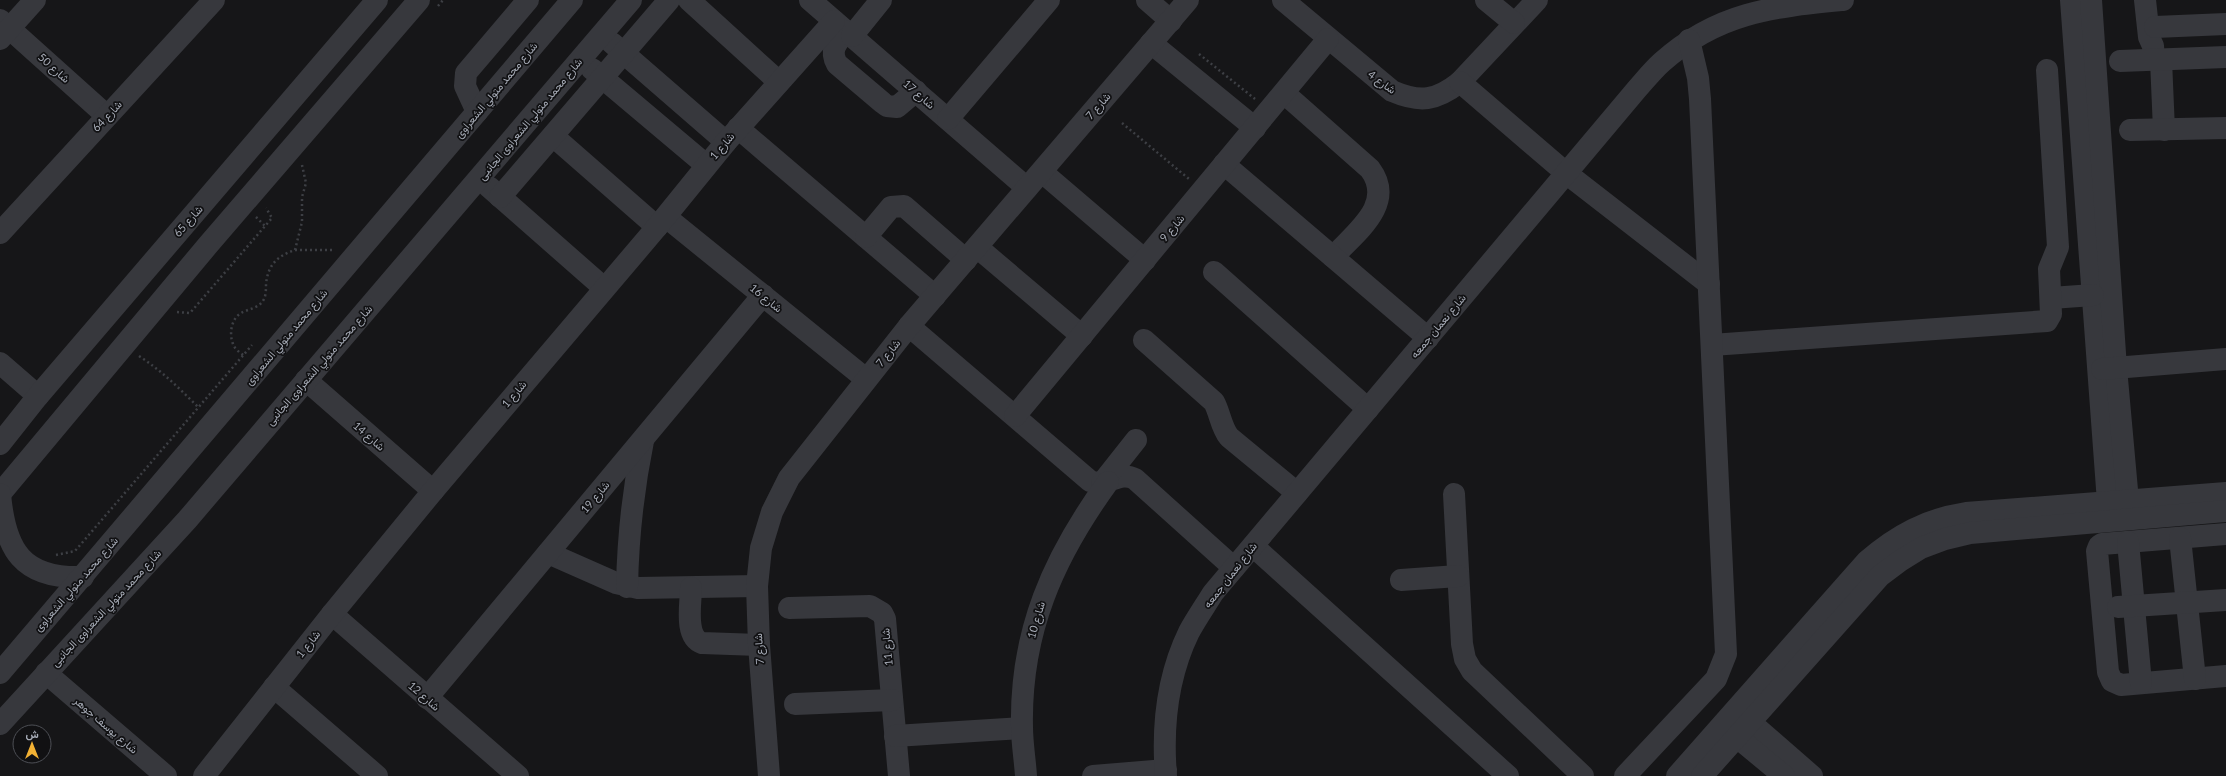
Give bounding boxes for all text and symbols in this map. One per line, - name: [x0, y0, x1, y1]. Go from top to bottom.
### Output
- street label: شارع محمد متولي الشعراوى: [452, 39, 543, 143]
- street label: شارع 50: [35, 50, 73, 87]
- street label: شارع محمد متولي الشعراوى الجانبى: [475, 55, 588, 185]
- street label: شارع 4: [1365, 67, 1399, 98]
- street label: شارع 17: [900, 76, 938, 113]
- street label: شارع 7: [1082, 89, 1115, 123]
- street label: شارع 64: [89, 97, 126, 135]
- street label: شارع 1: [707, 129, 738, 163]
- street label: شارع 65: [170, 202, 207, 240]
- street label: شارع 9: [1157, 211, 1188, 245]
- street label: شارع 16: [746, 281, 785, 316]
- street label: شارع محمد متولي الشعراوى: [242, 286, 333, 390]
- street label: شارع نعمان جمعه: [1407, 291, 1470, 362]
- street label: شارع محمد متولي الشعراوى الجانبى: [263, 302, 378, 430]
- street label: شارع 7: [873, 336, 904, 370]
- street label: شارع 1: [499, 377, 530, 411]
- street label: شارع 14: [350, 418, 388, 455]
- street label: شارع 19: [578, 478, 613, 517]
- street label: شارع محمد متولي الشعراوى: [31, 533, 123, 636]
- street label: شارع نعمان جمعه: [1200, 539, 1261, 611]
- street label: شارع محمد متولي الشعراوى الجانبى: [48, 546, 166, 672]
- street label: شارع 10: [1024, 600, 1049, 640]
- street label: شارع 1: [293, 627, 324, 661]
- street label: شارع 11: [878, 627, 897, 666]
- street label: شارع 7: [751, 632, 768, 665]
- street label: شارع 12: [405, 678, 443, 715]
- street label: شارع يوسف جوهر: [70, 693, 141, 757]
- north arrow: [12, 724, 52, 764]
- text: ش: [25, 727, 39, 741]

